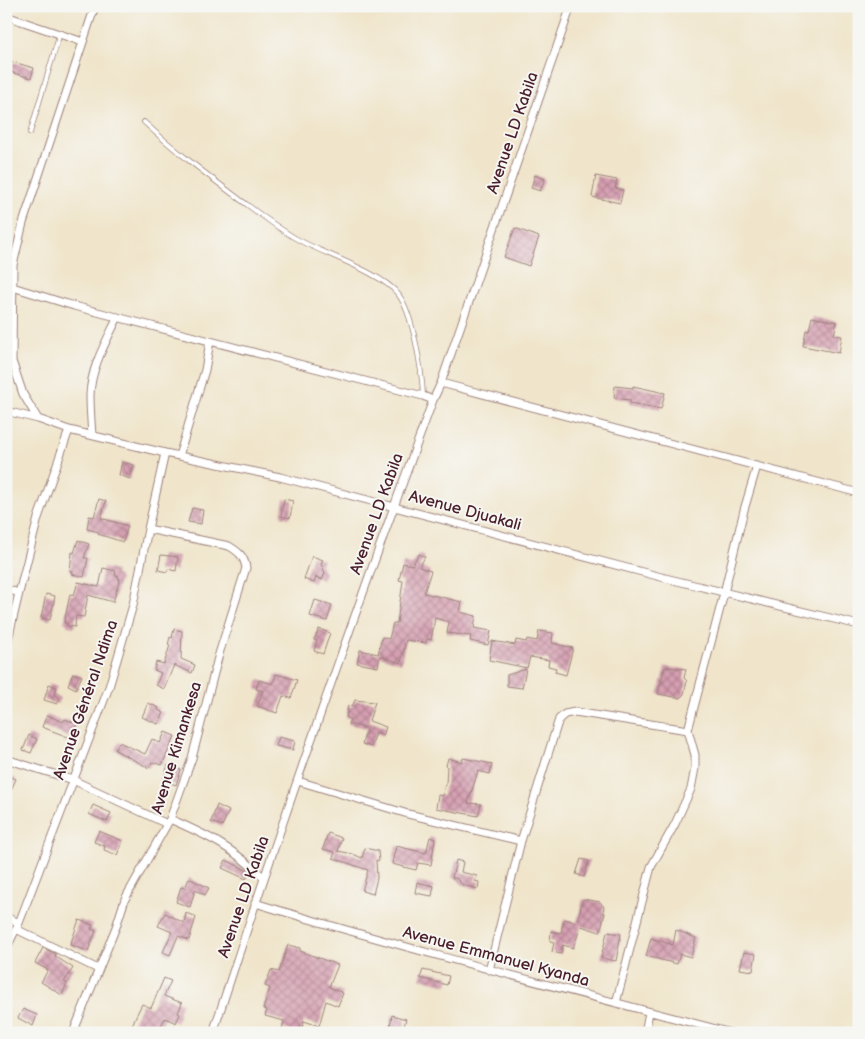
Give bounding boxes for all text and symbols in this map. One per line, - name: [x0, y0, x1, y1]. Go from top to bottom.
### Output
- street label: Avenue LD Kabila: [483, 70, 543, 196]
- street label: Avenue LD Kabila: [346, 451, 408, 577]
- street label: Avenue Djuakali: [407, 487, 523, 535]
- street label: Avenue Général Ndima: [50, 618, 122, 782]
- street label: Avenue Kimankesa: [148, 680, 206, 816]
- street label: Avenue LD Kabila: [214, 834, 274, 960]
- street label: Avenue Emmanuel Kyanda: [401, 923, 591, 991]

